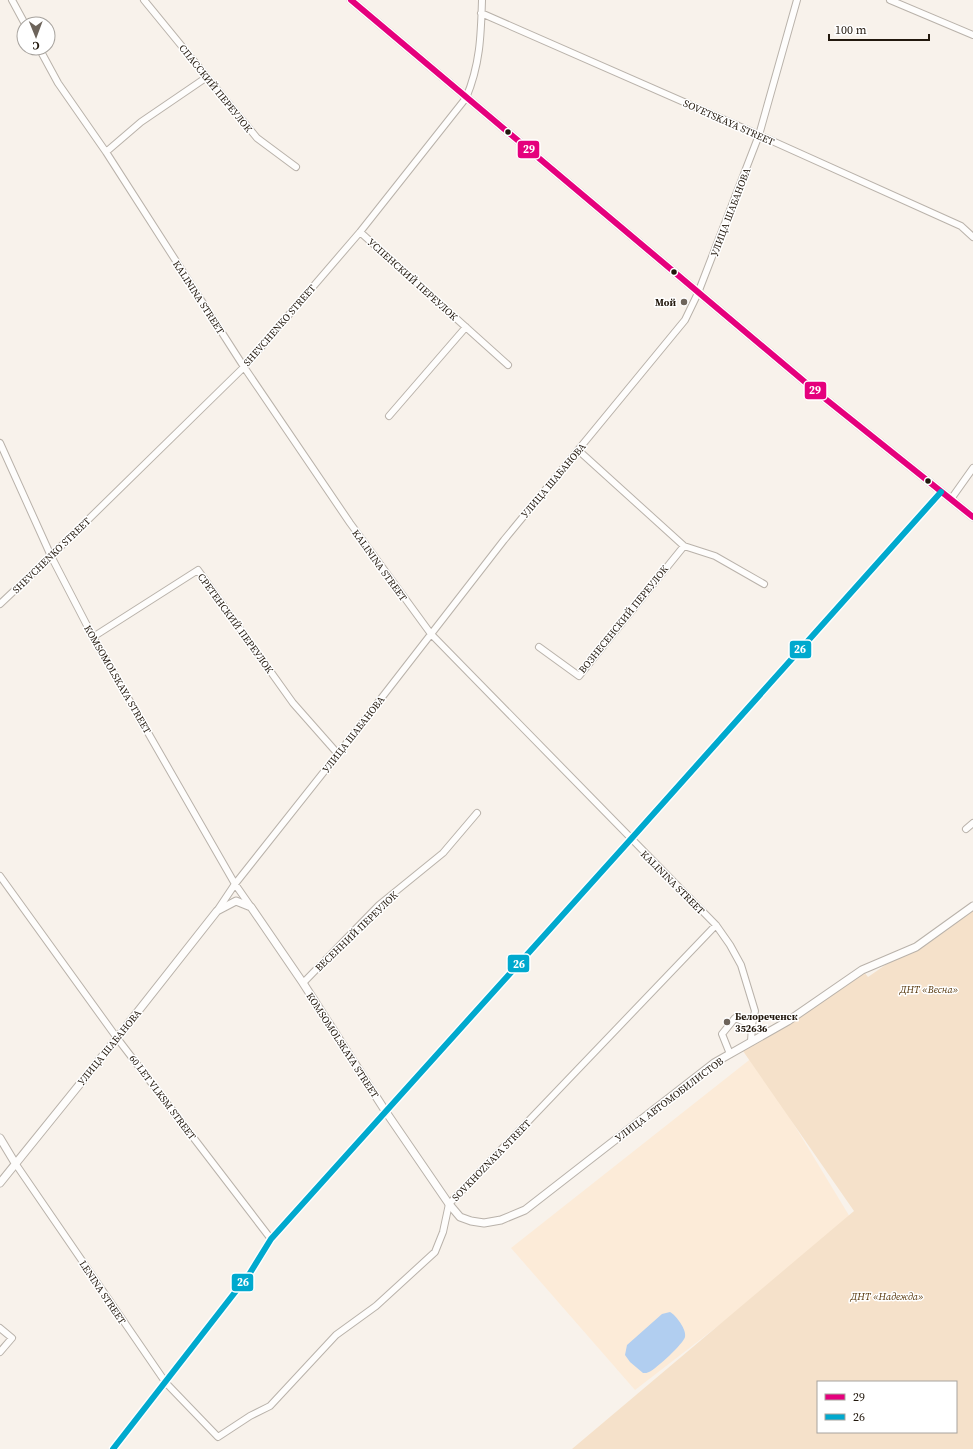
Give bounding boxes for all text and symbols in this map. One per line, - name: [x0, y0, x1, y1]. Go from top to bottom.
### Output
- north arrow: [16, 16, 56, 56]
- scale bar: [829, 16, 929, 42]
- text: 100 m: [835, 22, 867, 38]
- text: С: [32, 38, 40, 53]
- street label: СПАССКИЙ ПЕРЕУЛОК: [176, 42, 255, 135]
- street label: SOVETSKAYA STREET: [681, 97, 776, 148]
- unlabelled marker: [503, 127, 513, 137]
- line badge: 29: [517, 140, 540, 159]
- text: 29: [523, 142, 535, 157]
- street label: УЛИЦА ШАБАНОВА: [708, 166, 753, 258]
- street label: УСПЕНСКИЙ ПЕРЕУЛОК: [365, 236, 461, 324]
- street label: KALININA STREET: [170, 258, 227, 337]
- unlabelled marker: [669, 267, 679, 277]
- street label: SHEVCHENKO STREET: [240, 282, 318, 369]
- place label: Мой: [655, 296, 676, 309]
- marker: Мой: [679, 297, 689, 307]
- line badge: 29: [804, 381, 827, 400]
- text: 29: [809, 383, 821, 398]
- street label: УЛИЦА ШАБАНОВА: [518, 440, 589, 520]
- unlabelled marker: [923, 476, 933, 486]
- street label: SHEVCHENKO STREET: [9, 515, 93, 596]
- street label: KALININA STREET: [349, 527, 410, 604]
- street label: ВОЗНЕСЕНСКИЙ ПЕРЕУЛОК: [576, 562, 671, 676]
- street label: СРЕТЕНСКИЙ ПЕРЕУЛОК: [195, 571, 277, 676]
- street label: KOMSOMOLSKAYA STREET: [81, 623, 154, 736]
- line badge: 26: [789, 640, 812, 659]
- text: 26: [794, 642, 806, 657]
- street label: УЛИЦА ШАБАНОВА: [319, 693, 388, 775]
- street label: KALININA STREET: [638, 848, 707, 917]
- street label: ВЕСЕННИЙ ПЕРЕУЛОК: [312, 888, 401, 974]
- line badge: 26: [507, 954, 530, 973]
- text: 26: [513, 957, 525, 972]
- park label: ДНТ «Весна»: [899, 983, 958, 996]
- street label: KOMSOMOLSKAYA STREET: [304, 990, 382, 1100]
- street label: УЛИЦА ШАБАНОВА: [75, 1006, 144, 1088]
- place label: Белореченск 352636: [735, 1010, 798, 1035]
- marker: Белореченск 352636: [722, 1017, 732, 1027]
- street label: 60 LET VLKSM STREET: [126, 1052, 199, 1142]
- street label: УЛИЦА АВТОМОБИЛИСТОВ: [613, 1054, 726, 1144]
- street label: SOVKHOZNAYA STREET: [449, 1117, 534, 1204]
- street label: LENINA STREET: [76, 1258, 129, 1327]
- line badge: 26: [231, 1273, 254, 1292]
- text: 26: [237, 1275, 249, 1290]
- park label: ДНТ «Надежда»: [850, 1290, 923, 1303]
- legend: [817, 1381, 957, 1433]
- text: 29: [853, 1389, 865, 1405]
- text: 26: [853, 1409, 865, 1425]

